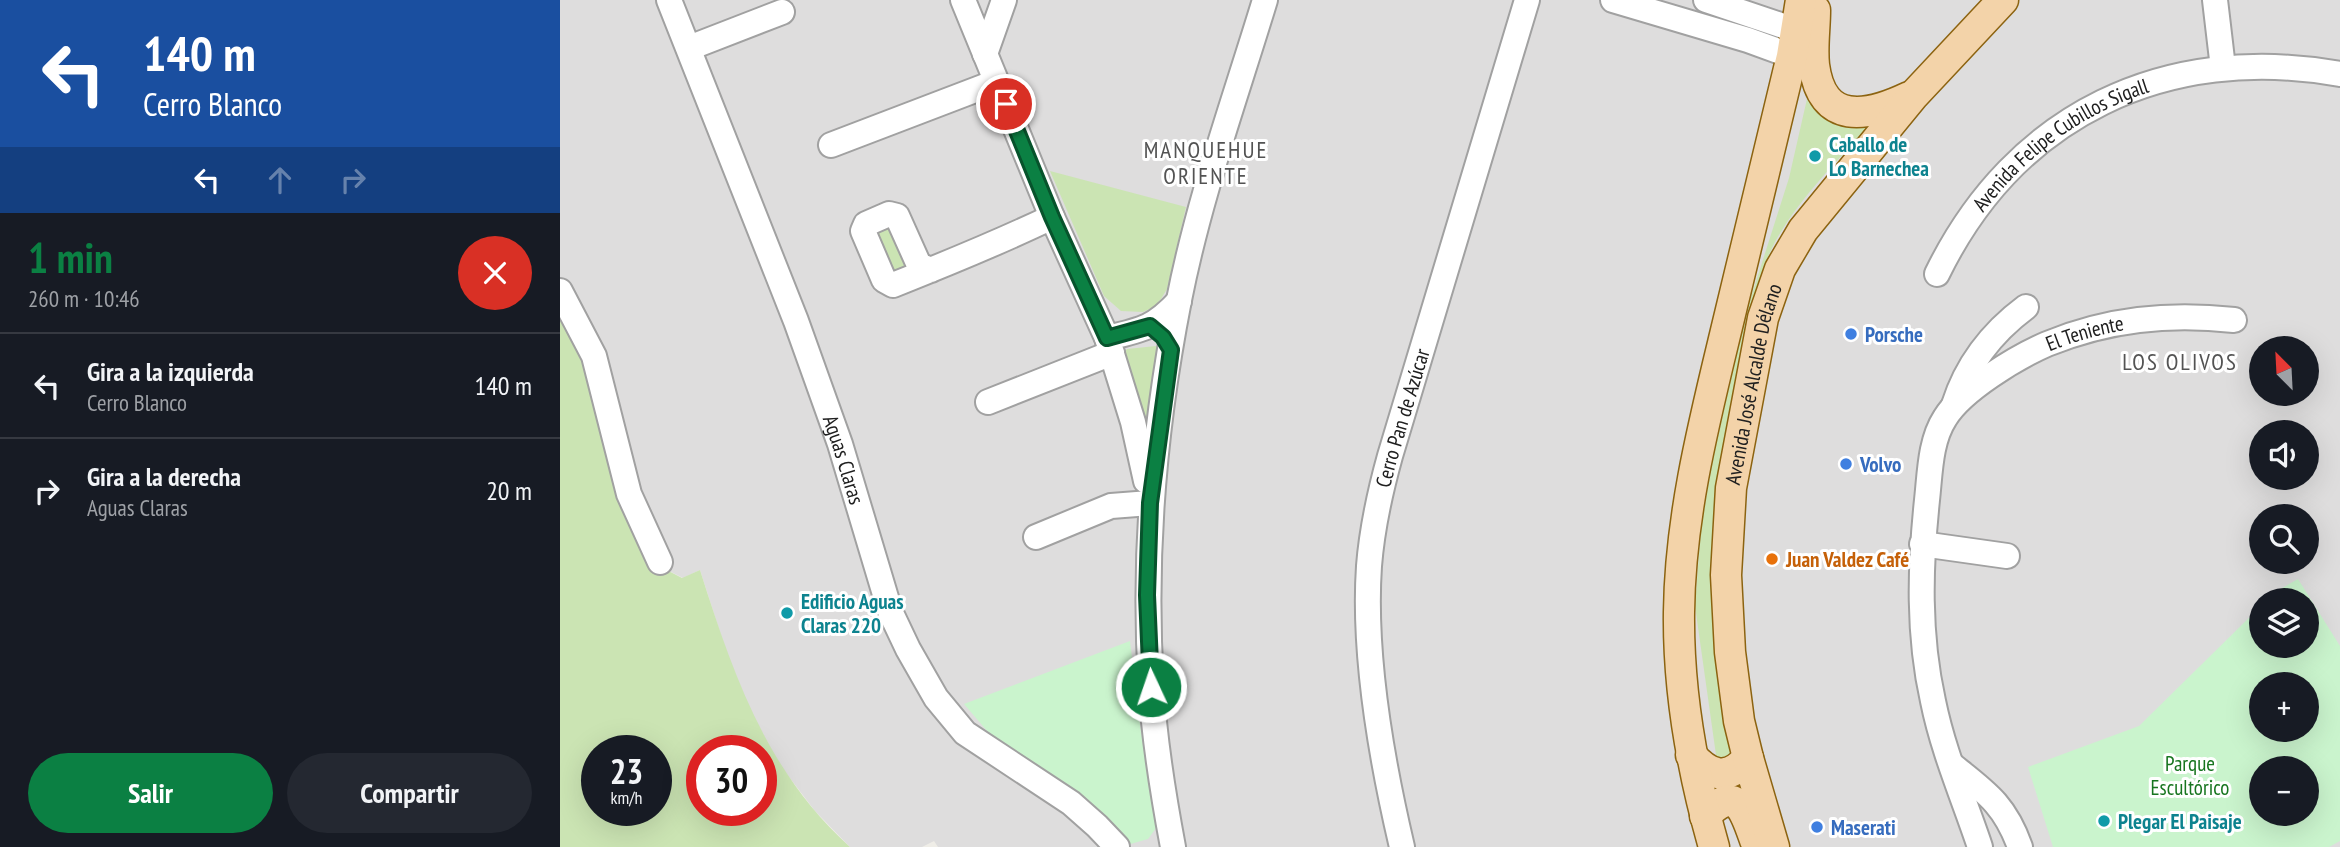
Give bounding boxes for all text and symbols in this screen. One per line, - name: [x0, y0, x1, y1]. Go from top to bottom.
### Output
- text: 140 m: [143, 21, 256, 85]
- icon: left: [28, 28, 119, 119]
- street label: Avenida Felipe Cubillos Sigall: [1966, 71, 2152, 216]
- pin: [976, 74, 1036, 134]
- text: Cerro Blanco: [143, 83, 282, 125]
- icon: arrive: [987, 85, 1025, 123]
- place label: Caballo de Lo Barnechea: [1829, 131, 1929, 182]
- district label: MANQUEHUE ORIENTE: [1144, 135, 1268, 190]
- marker: Caballo de Lo Barnechea: [1807, 148, 1823, 164]
- icon: left: [188, 161, 226, 199]
- icon: ahead: [261, 161, 299, 199]
- icon: right: [334, 161, 372, 199]
- text: 1 min: [28, 230, 113, 285]
- button: close: [458, 236, 532, 310]
- street label: Avenida José Alcalde Délano: [1718, 280, 1788, 487]
- text: 260 m · 10:46: [28, 284, 140, 313]
- street label: El Teniente: [2042, 309, 2125, 357]
- place label: Porsche: [1865, 321, 1923, 348]
- marker: Porsche: [1843, 326, 1859, 342]
- north arrow: [2249, 336, 2319, 406]
- map controls: [2249, 336, 2319, 826]
- street label: Cerro Pan de Azúcar: [1369, 345, 1435, 490]
- district label: LOS OLIVOS: [2122, 347, 2238, 376]
- text: Gira a la izquierda: [87, 355, 254, 388]
- icon: left: [28, 367, 66, 405]
- text: 140 m: [474, 369, 532, 402]
- text: Cerro Blanco: [87, 388, 187, 417]
- street label: Aguas Claras: [817, 411, 871, 507]
- button: sound: [2249, 420, 2319, 490]
- place label: Volvo: [1859, 451, 1901, 478]
- marker: Volvo: [1838, 456, 1854, 472]
- text: Gira a la derecha: [87, 460, 241, 493]
- icon: right: [28, 472, 66, 510]
- text: 20 m: [486, 474, 532, 507]
- text: Aguas Claras: [87, 493, 188, 522]
- button: search: [2249, 504, 2319, 574]
- place label: Juan Valdez Café: [1785, 546, 1909, 573]
- marker: Juan Valdez Café: [1764, 551, 1780, 567]
- place label: Edificio Aguas Claras 220: [801, 588, 904, 639]
- button: layers: [2249, 588, 2319, 658]
- marker: Edificio Aguas Claras 220: [779, 605, 795, 621]
- position arrow: [1114, 650, 1188, 724]
- button: +: [2249, 672, 2319, 742]
- speed limit sign: 30: [686, 735, 777, 826]
- text: 23: [610, 748, 643, 794]
- park label: Parque Escultórico: [2151, 750, 2229, 801]
- button: Salir: [28, 753, 273, 833]
- button: Compartir: [287, 753, 532, 833]
- button: −: [2249, 756, 2319, 826]
- text: km/h: [611, 786, 642, 809]
- place label: Plegar El Paisaje: [2118, 808, 2242, 835]
- marker: Plegar El Paisaje: [2096, 813, 2112, 829]
- place label: Maserati: [1831, 814, 1896, 841]
- marker: Maserati: [1809, 819, 1825, 835]

